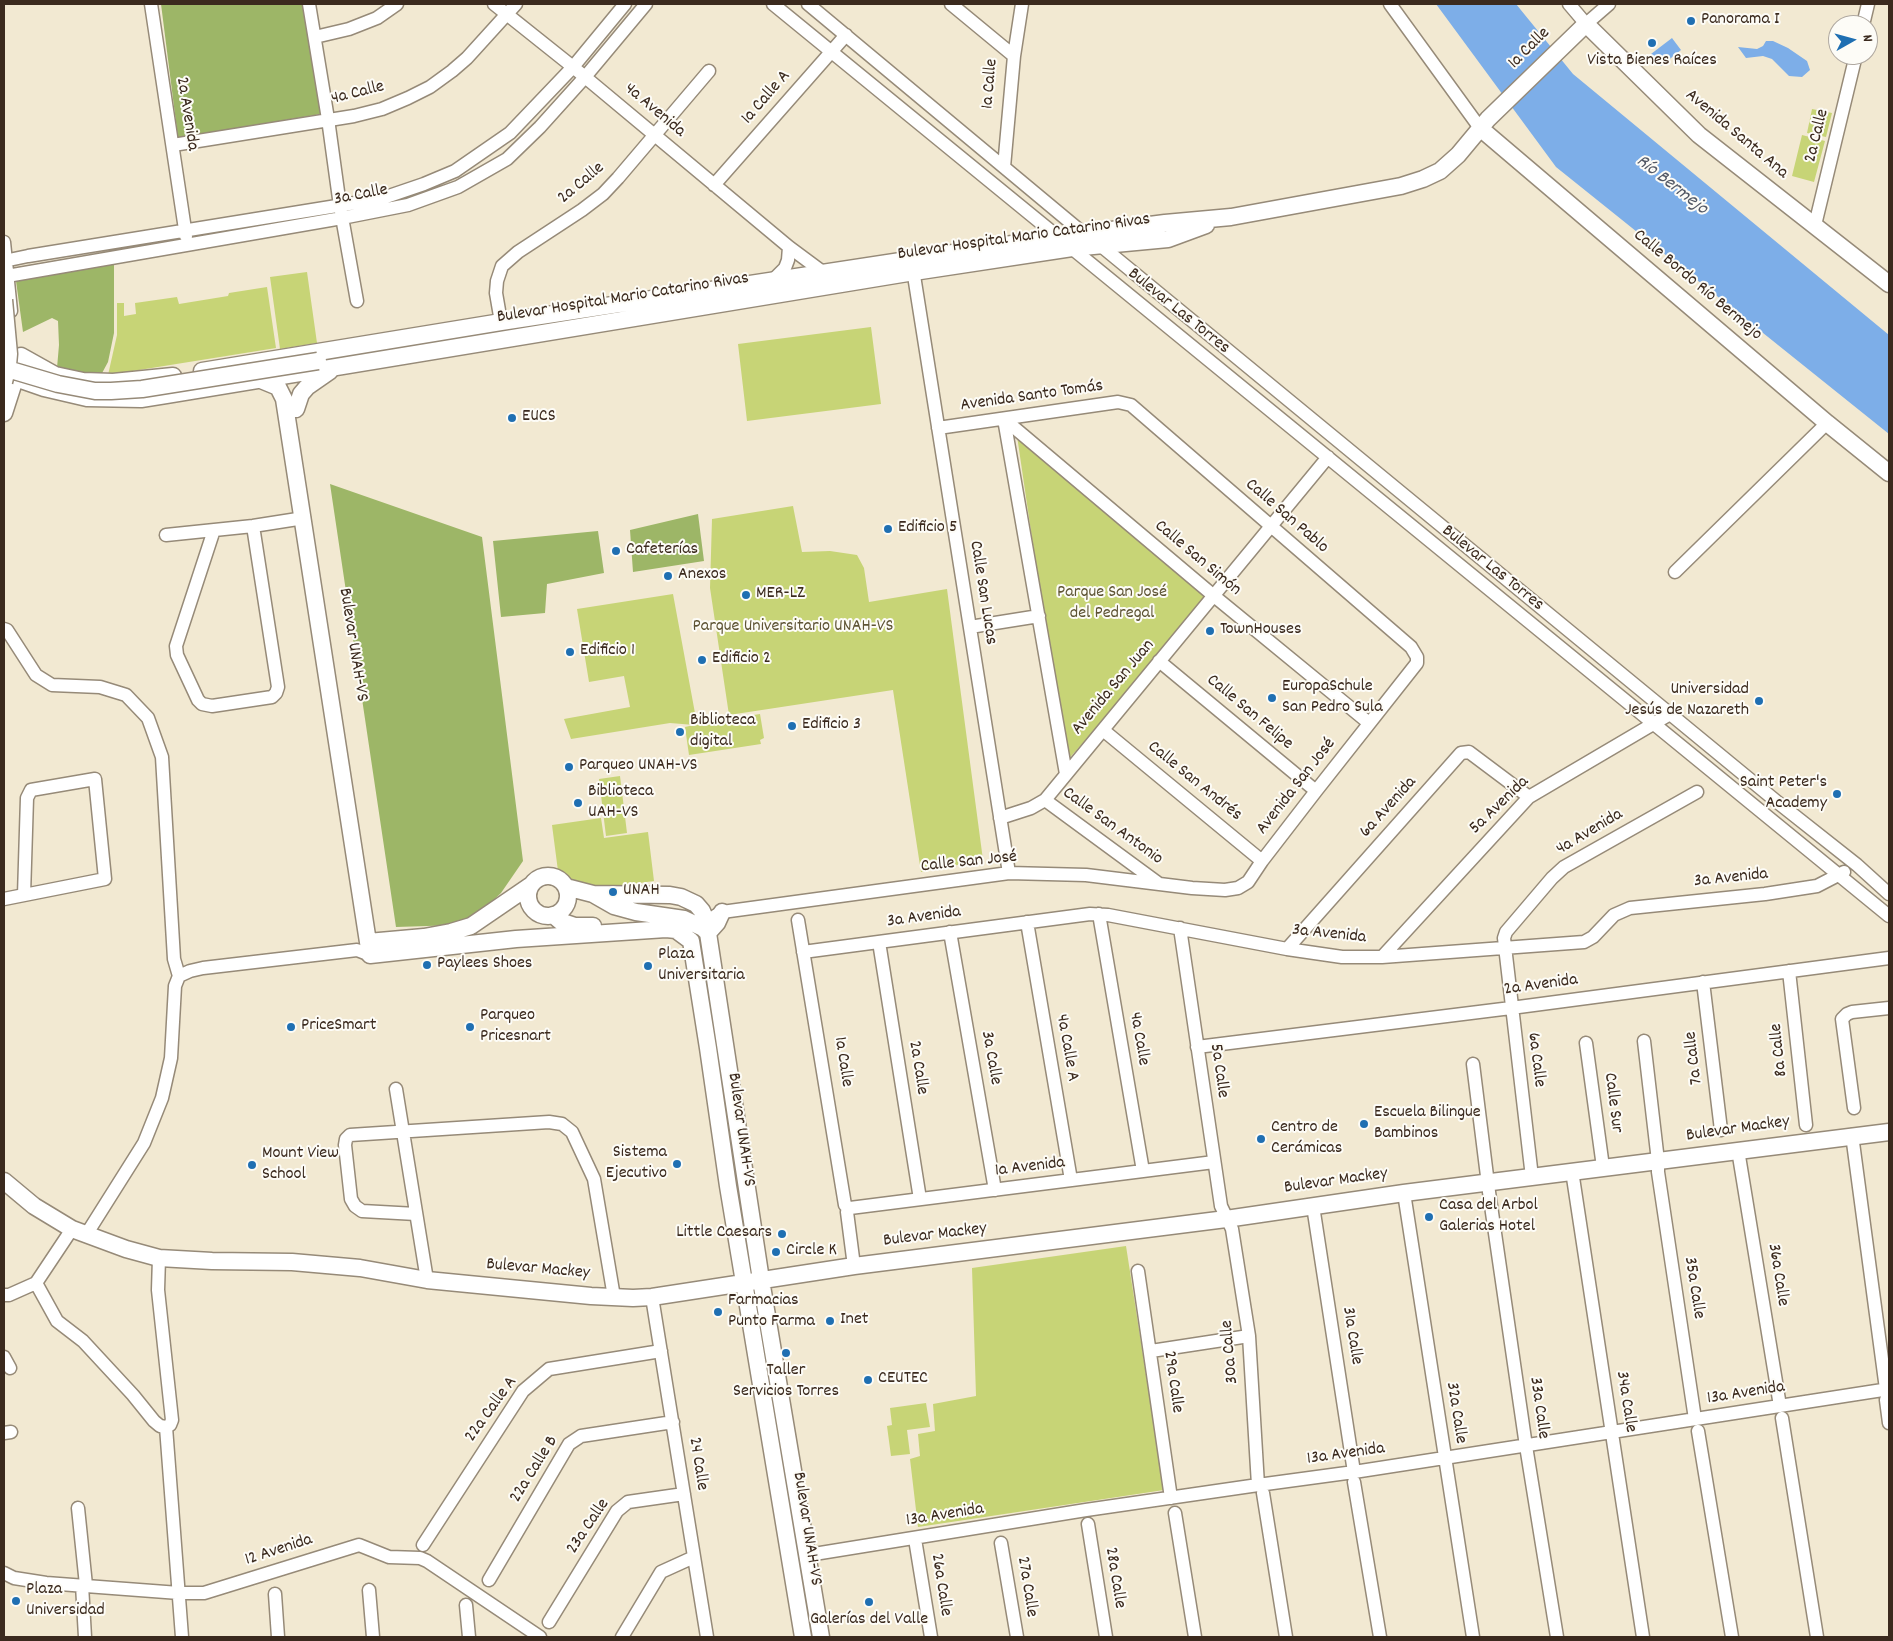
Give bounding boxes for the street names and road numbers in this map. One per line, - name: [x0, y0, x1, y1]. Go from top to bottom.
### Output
- street label: 1a Calle: [1505, 24, 1555, 74]
- street label: 1a Calle: [978, 58, 1004, 110]
- street label: 1a Calle A: [738, 67, 796, 129]
- street label: 2a Avenida: [170, 76, 202, 152]
- street label: 4a Calle: [329, 77, 387, 111]
- street label: 4a Avenida: [619, 79, 689, 143]
- street label: Avenida Santa Ana: [1680, 85, 1792, 185]
- street label: 2a Calle: [1801, 107, 1835, 165]
- street label: 2a Calle: [554, 158, 610, 210]
- street label: 3a Calle: [332, 180, 390, 212]
- street label: Bulevar Hospital Mario Catarino Rivas: [896, 210, 1152, 266]
- street label: Calle Bordo Río Bermejo: [1628, 226, 1766, 346]
- street label: Bulevar Las Torres: [1123, 264, 1233, 360]
- street label: Bulevar Hospital Mario Catarino Rivas: [496, 268, 750, 330]
- street label: Avenida Santo Tomás: [959, 376, 1105, 418]
- street label: Calle San Pablo: [1240, 475, 1332, 559]
- street label: Calle San Simón: [1149, 516, 1245, 602]
- street label: Bulevar Las Torres: [1437, 521, 1547, 617]
- street label: Calle San Lucas: [963, 539, 1001, 647]
- street label: Bulevar UNAH-VS: [332, 587, 372, 703]
- street label: Avenida San Juan: [1068, 636, 1160, 740]
- street label: Calle San Felipe: [1201, 670, 1297, 756]
- street label: Avenida San José: [1253, 734, 1341, 840]
- street label: Calle San Andrés: [1142, 737, 1246, 827]
- street label: 5a Avenida: [1466, 772, 1534, 840]
- street label: 6a Avenida: [1356, 773, 1422, 843]
- street label: Calle San Antonio: [1057, 783, 1167, 871]
- street label: 4a Avenida: [1553, 805, 1627, 861]
- street label: Calle San José: [920, 847, 1018, 879]
- street label: 3a Avenida: [1693, 864, 1769, 894]
- street label: 3a Avenida: [886, 902, 962, 934]
- street label: 3a Avenida: [1291, 920, 1367, 950]
- street label: 2a Avenida: [1503, 970, 1579, 1002]
- street label: 4a Calle: [1123, 1011, 1153, 1067]
- street label: 4a Calle A: [1049, 1013, 1083, 1083]
- street label: 8a Calle: [1766, 1022, 1794, 1078]
- street label: 3a Calle: [975, 1029, 1005, 1087]
- street label: 7a Calle: [1681, 1030, 1709, 1086]
- street label: 6a Calle: [1521, 1031, 1549, 1089]
- street label: 1a Calle: [827, 1035, 857, 1089]
- street label: 2a Calle: [902, 1040, 932, 1096]
- street label: 5a Calle: [1203, 1042, 1233, 1100]
- street label: Bulevar UNAH-VS: [721, 1072, 759, 1188]
- street label: Calle Sur: [1598, 1072, 1626, 1134]
- street label: Bulevar Mackey: [1685, 1112, 1791, 1148]
- street label: 1a Avenida: [994, 1153, 1066, 1183]
- street label: Bulevar Mackey: [1283, 1164, 1389, 1200]
- street label: Bulevar Mackey: [882, 1219, 988, 1253]
- street label: 36a Calle: [1761, 1242, 1793, 1308]
- street label: Bulevar Mackey: [485, 1255, 591, 1285]
- street label: 35a Calle: [1677, 1255, 1709, 1321]
- street label: 31a Calle: [1336, 1306, 1366, 1366]
- street label: 30a Calle: [1217, 1319, 1245, 1385]
- street label: 29a Calle: [1157, 1350, 1187, 1414]
- street label: 34a Calle: [1609, 1370, 1641, 1434]
- street label: 22a Calle A: [461, 1373, 523, 1447]
- street label: 33a Calle: [1523, 1376, 1553, 1440]
- street label: 13a Avenida: [1706, 1377, 1786, 1411]
- street label: 32a Calle: [1439, 1381, 1471, 1445]
- street label: 22a Calle B: [506, 1433, 564, 1507]
- street label: 24 Calle: [682, 1436, 712, 1492]
- street label: 13a Avenida: [1306, 1439, 1386, 1471]
- street label: Bulevar UNAH-VS: [786, 1471, 826, 1587]
- street label: 23a Calle: [563, 1495, 615, 1559]
- street label: 13a Avenida: [905, 1499, 985, 1533]
- street label: 12 Avenida: [243, 1530, 315, 1572]
- street label: 28a Calle: [1099, 1546, 1129, 1610]
- street label: 26a Calle: [924, 1552, 956, 1618]
- street label: 27a Calle: [1011, 1555, 1041, 1619]

